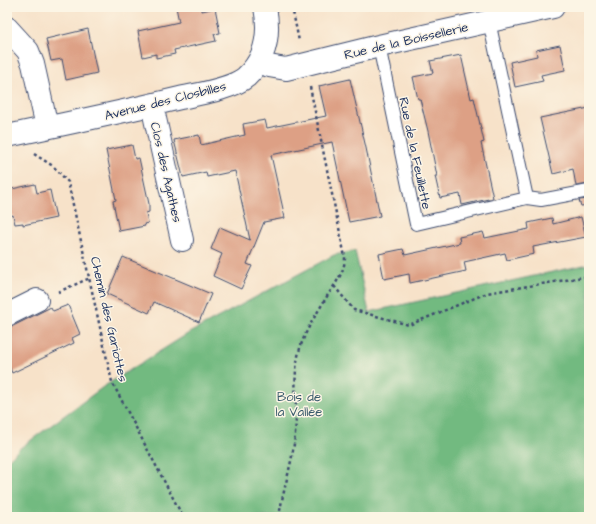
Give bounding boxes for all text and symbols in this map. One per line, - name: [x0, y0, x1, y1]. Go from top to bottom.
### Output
- street label: Rue de la Boissellerie: [342, 18, 470, 64]
- street label: Avenue des Closbilles: [102, 77, 228, 125]
- street label: Rue de la Feuillette: [394, 96, 436, 211]
- street label: Clos des Agathes: [145, 120, 186, 225]
- street label: Chemin des Gariottes: [86, 255, 132, 384]
- park label: Bois de la Vallée: [276, 388, 322, 421]

